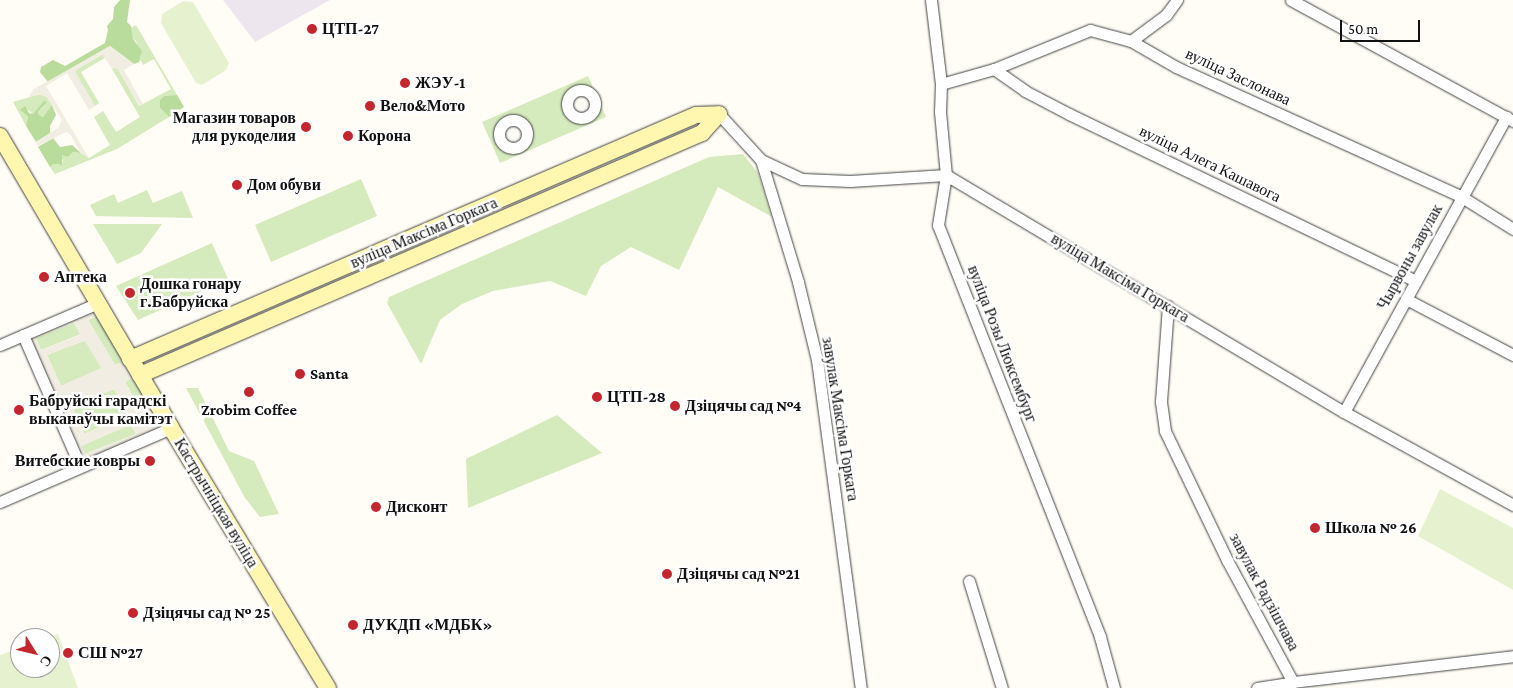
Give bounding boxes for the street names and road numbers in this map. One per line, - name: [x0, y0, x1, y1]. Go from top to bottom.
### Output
- street label: вуліца Заслонава: [1182, 44, 1294, 110]
- street label: вуліца Алега Кашавога: [1136, 121, 1284, 207]
- street label: вуліца Максіма Горкага: [348, 193, 500, 273]
- street label: Чырвоны завулак: [1373, 201, 1447, 313]
- street label: вуліца Максіма Горкага: [1047, 229, 1193, 327]
- street label: вуліца Розы Люксембург: [963, 263, 1041, 425]
- street label: завулак Максіма Горкага: [818, 335, 862, 503]
- street label: Кастрычніцкая вуліца: [170, 435, 262, 571]
- street label: завулак Радзішчава: [1225, 530, 1303, 654]

